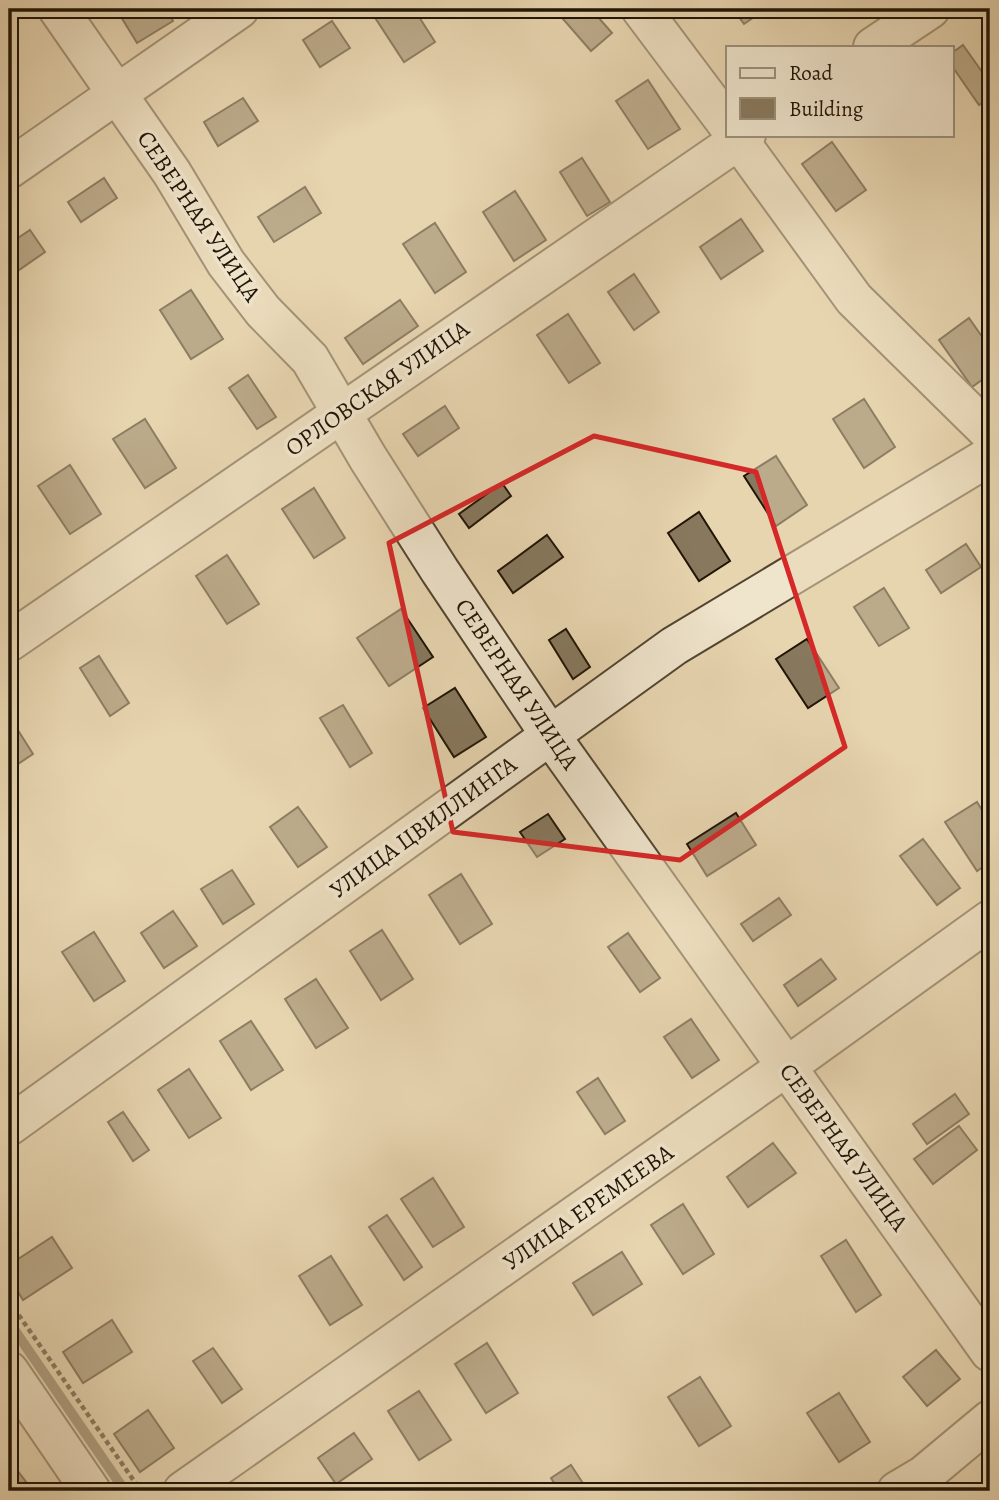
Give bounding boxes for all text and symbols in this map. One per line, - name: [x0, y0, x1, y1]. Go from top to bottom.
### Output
- legend: [726, 46, 954, 136]
- text: Road: [789, 59, 833, 87]
- text: Building: [789, 95, 864, 123]
- street label: СЕВЕРНАЯ УЛИЦА: [130, 124, 269, 309]
- street label: ОРЛОВСКАЯ УЛИЦА: [279, 312, 476, 463]
- street label: СЕВЕРНАЯ УЛИЦА: [448, 592, 587, 777]
- street label: УЛИЦА ЦВИЛЛИНГА: [323, 748, 524, 906]
- street label: СЕВЕРНАЯ УЛИЦА: [772, 1057, 916, 1238]
- street label: УЛИЦА ЕРЕМЕЕВА: [496, 1136, 680, 1278]

